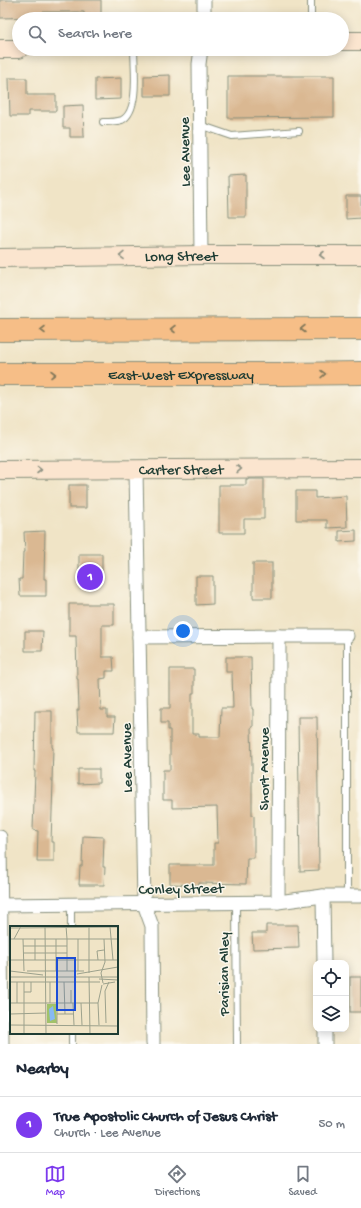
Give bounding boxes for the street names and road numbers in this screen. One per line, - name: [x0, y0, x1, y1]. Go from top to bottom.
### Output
- street label: Lee Avenue: [176, 117, 196, 187]
- street label: Long Street: [145, 248, 219, 267]
- street label: East-West Expressway: [108, 367, 255, 385]
- street label: Carter Street: [139, 462, 225, 480]
- street label: Lee Avenue: [118, 723, 138, 793]
- street label: Short Avenue: [256, 727, 274, 810]
- street label: Conley Street: [138, 880, 226, 900]
- street label: Parisian Alley: [216, 932, 234, 1017]

